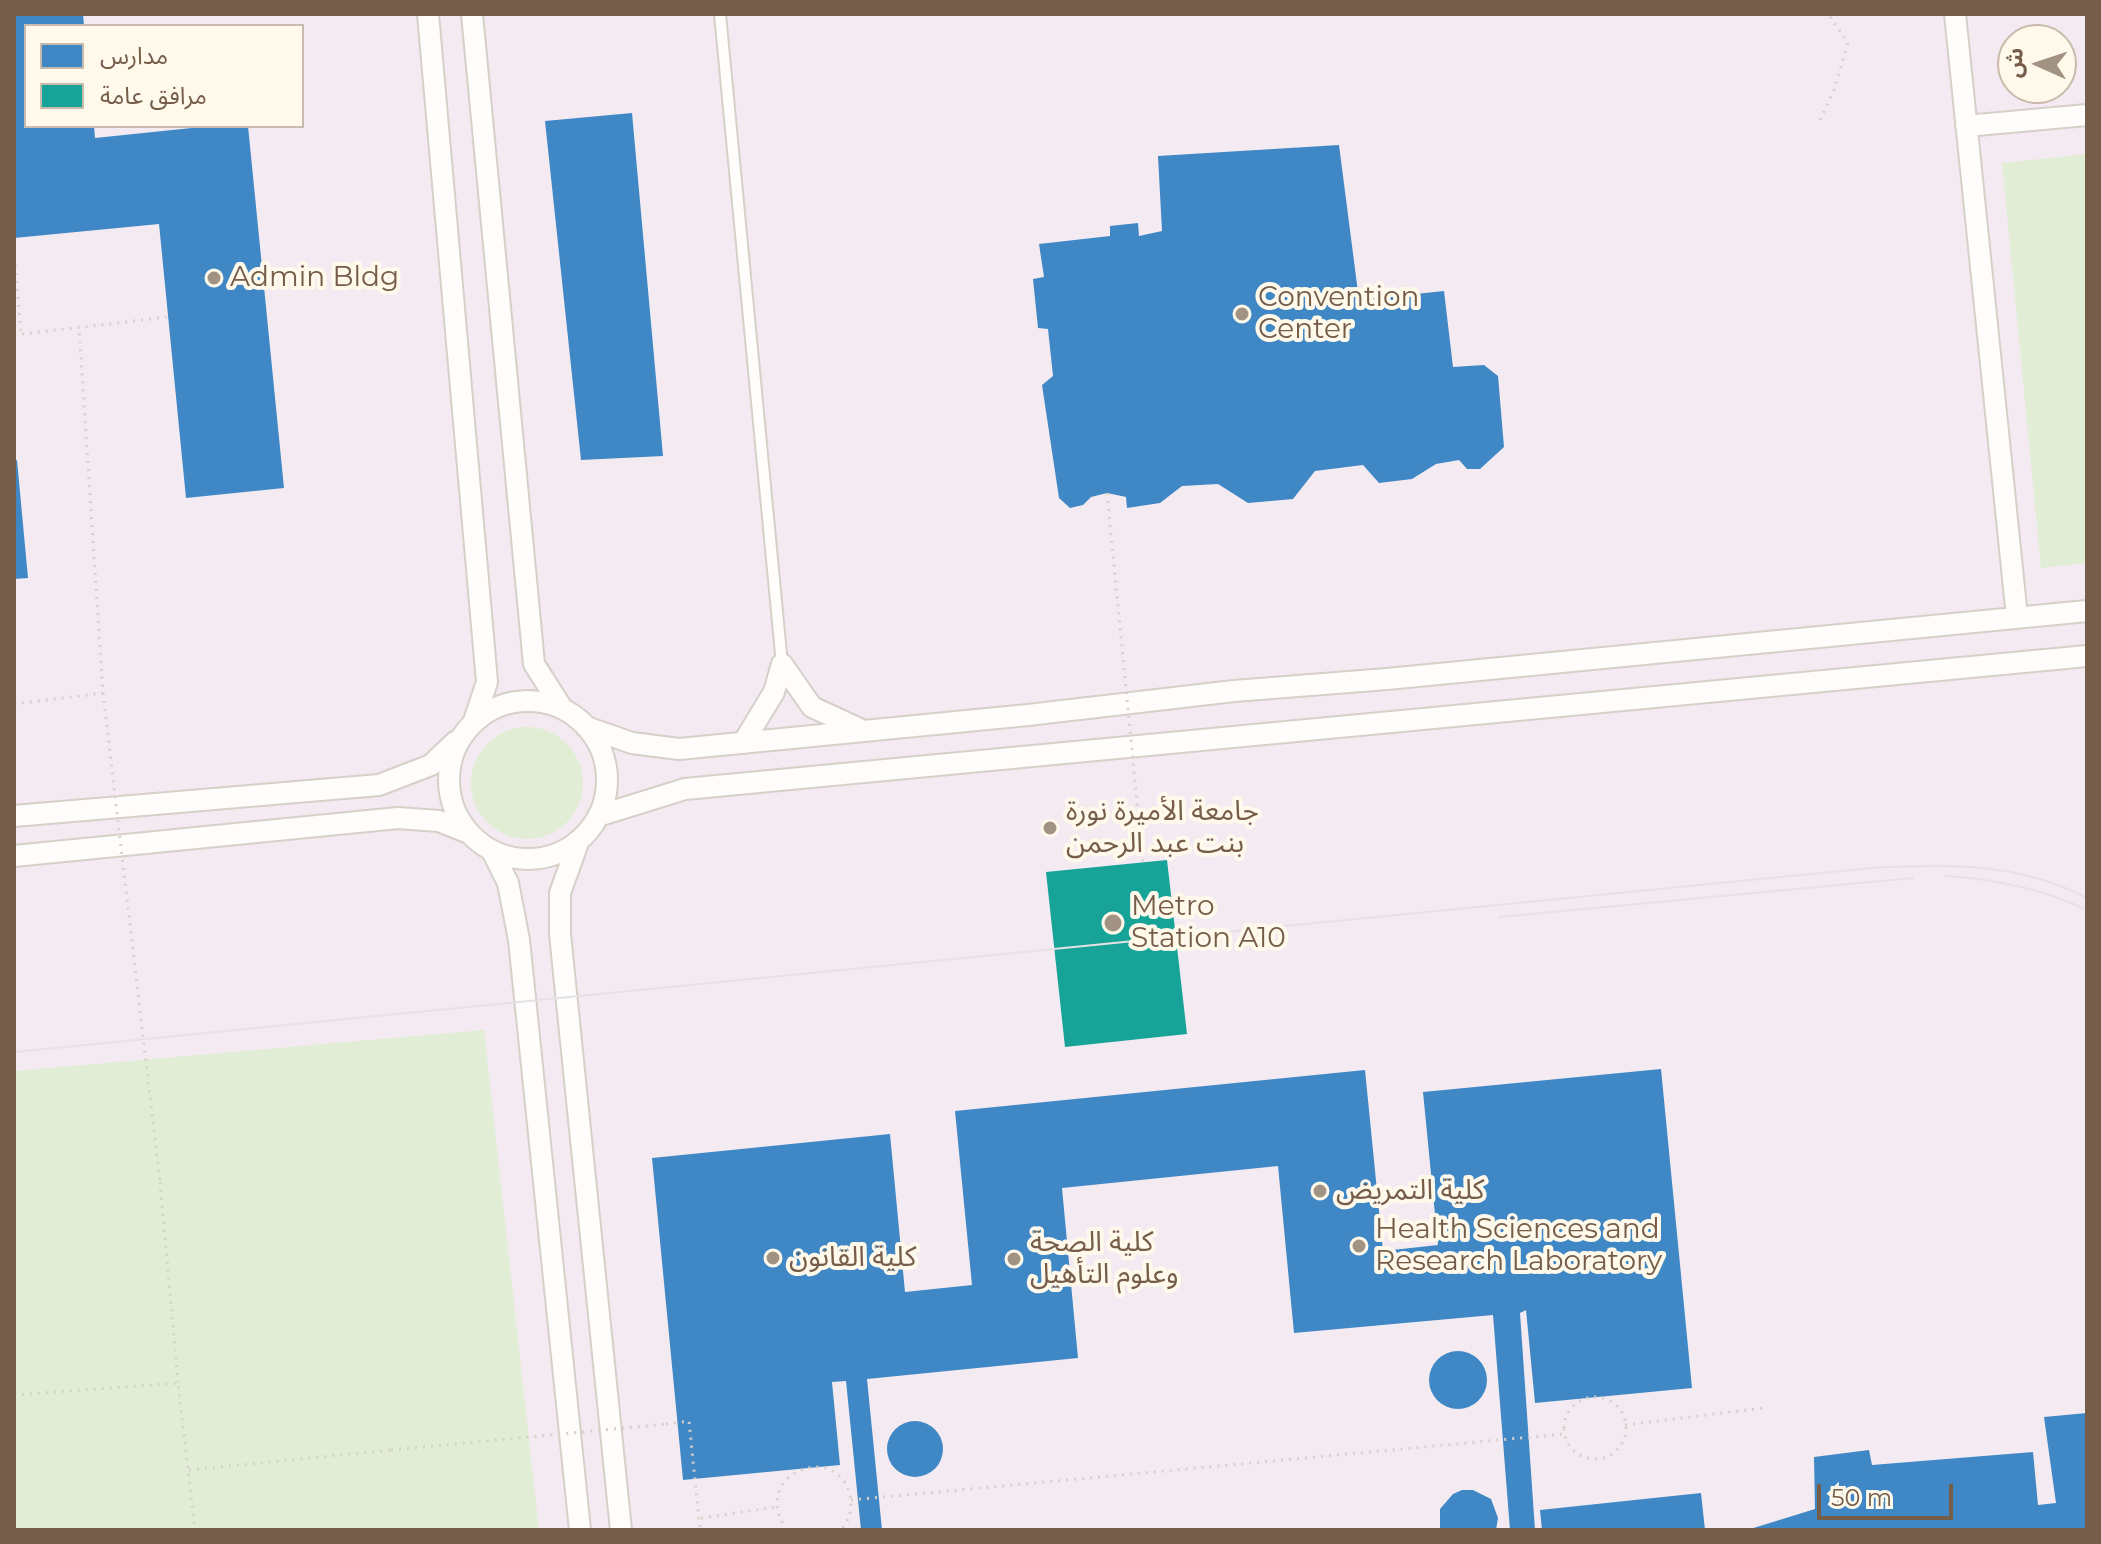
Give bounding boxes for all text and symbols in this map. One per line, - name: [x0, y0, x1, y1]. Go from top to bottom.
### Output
- legend: [24, 24, 304, 128]
- north arrow: [1997, 24, 2077, 104]
- text: مدارس: [100, 41, 168, 70]
- text: ش: [2000, 47, 2029, 79]
- text: مرافق عامة: [100, 81, 207, 110]
- place label: Admin Bldg: [230, 261, 399, 295]
- marker: Admin Bldg: [205, 269, 223, 287]
- place label: Convention Center: [1258, 281, 1419, 347]
- marker: Convention Center: [1233, 305, 1251, 323]
- place label: جامعة الأميرة نورة بنت عبد الرحمن: [1066, 795, 1259, 861]
- marker: جامعة الأميرة نورة بنت عبد الرحمن: [1041, 819, 1059, 837]
- place label: Metro Station A10: [1131, 890, 1286, 956]
- marker: Metro Station A10: [1102, 912, 1124, 934]
- place label: كلية التمريض: [1336, 1174, 1484, 1208]
- marker: كلية التمريض: [1311, 1182, 1329, 1200]
- place label: Health Sciences and Research Laboratory: [1375, 1213, 1662, 1279]
- place label: كلية الصحة وعلوم التأهيل: [1030, 1226, 1179, 1292]
- marker: Health Sciences and Research Laboratory: [1350, 1237, 1368, 1255]
- place label: كلية القانون: [789, 1241, 916, 1275]
- marker: كلية القانون: [764, 1249, 782, 1267]
- marker: كلية الصحة وعلوم التأهيل: [1005, 1250, 1023, 1268]
- scale bar: [1821, 1468, 1957, 1518]
- text: 50 m: [1831, 1483, 1892, 1512]

